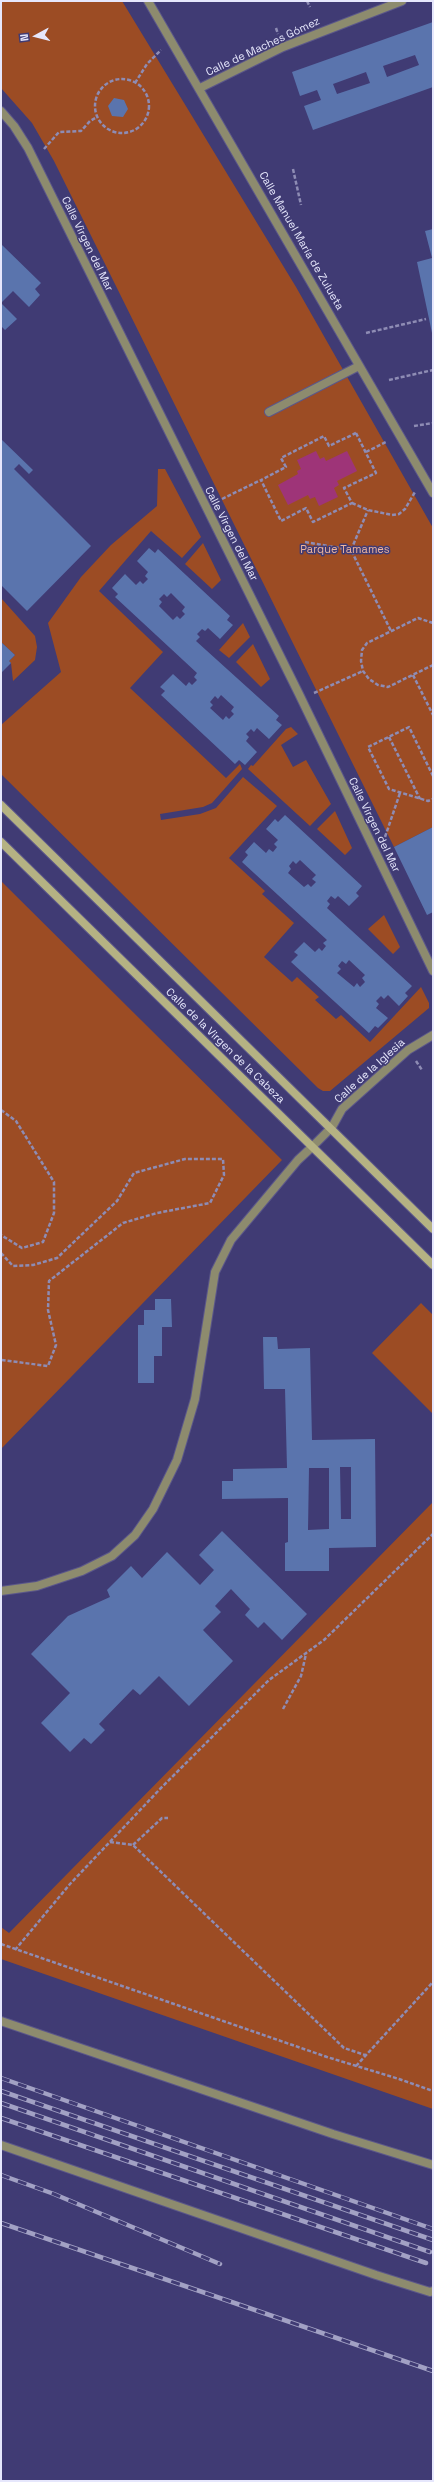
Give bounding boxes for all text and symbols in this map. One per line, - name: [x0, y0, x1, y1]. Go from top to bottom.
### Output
- street label: Calle de Maches Gómez: [204, 15, 322, 79]
- north arrow: [16, 16, 56, 56]
- text: N: [17, 33, 31, 42]
- street label: Calle Manuel María de Zulueta: [256, 169, 346, 313]
- street label: Calle Virgen del Mar: [58, 194, 116, 294]
- street label: Calle Virgen del Mar: [202, 485, 260, 583]
- park label: Parque Tamames: [300, 543, 390, 557]
- street label: Calle Virgen del Mar: [345, 775, 403, 875]
- street label: Calle de la Virgen de la Cabeza: [163, 986, 287, 1106]
- street label: Calle de la Iglesia: [332, 1036, 408, 1106]

